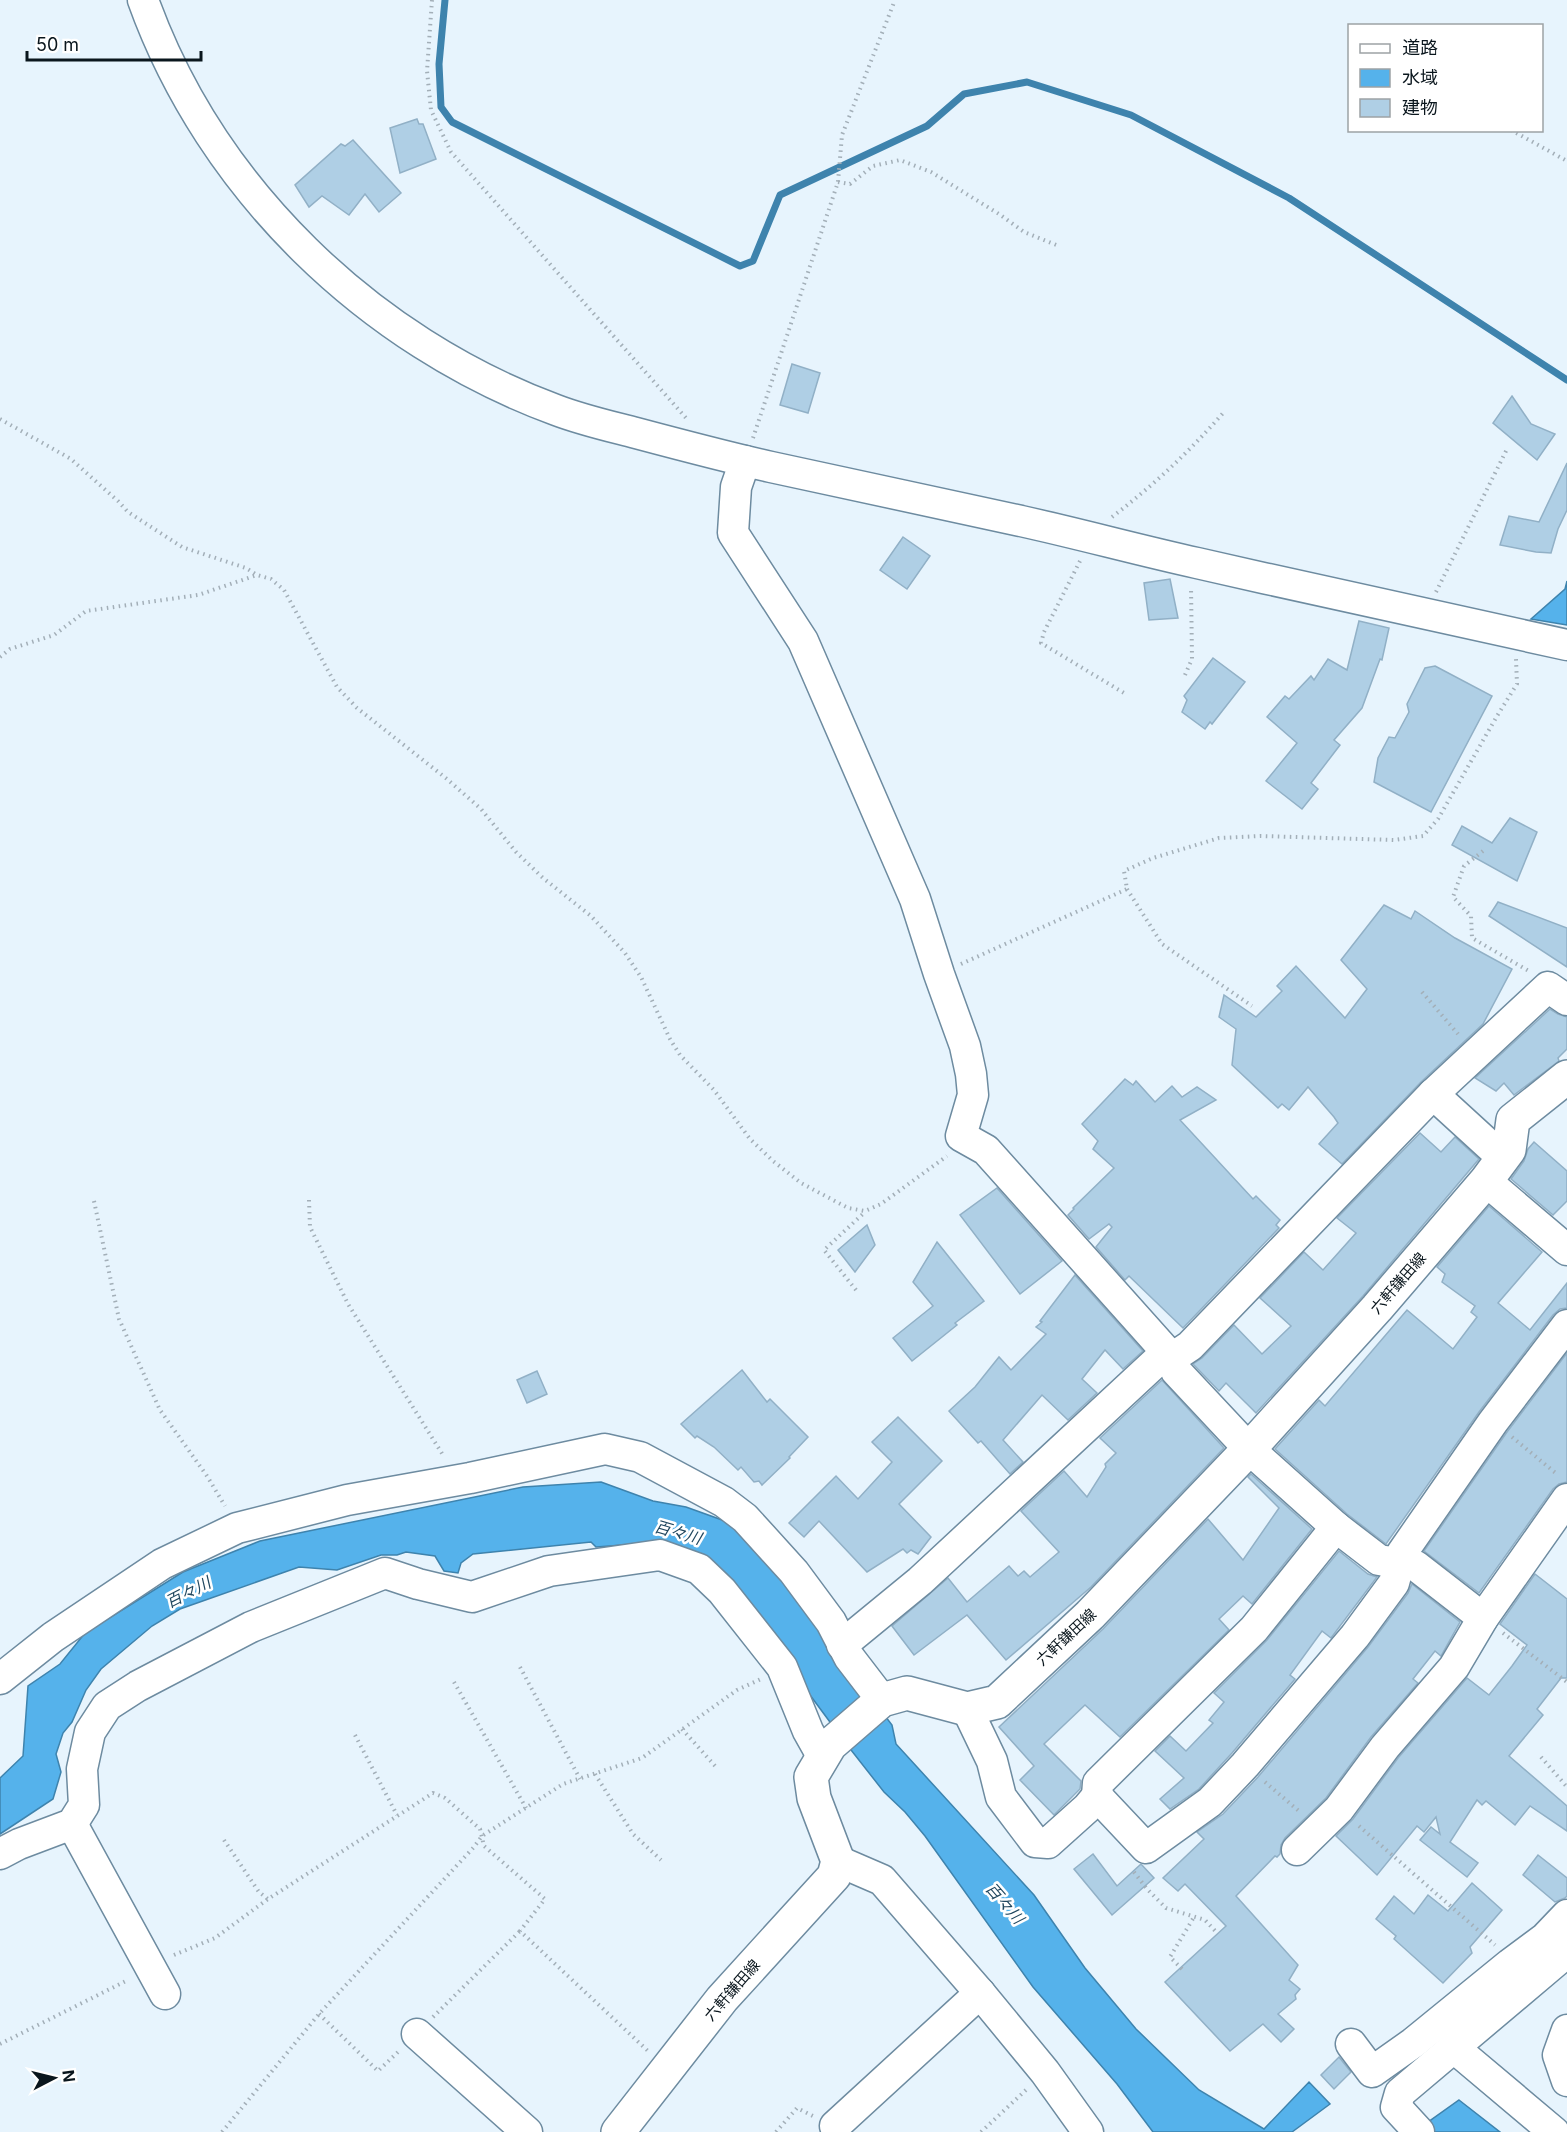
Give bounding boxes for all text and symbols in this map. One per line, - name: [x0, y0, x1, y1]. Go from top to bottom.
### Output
- scale bar: [27, 24, 201, 62]
- legend: [1348, 24, 1543, 132]
- text: 50 m: [36, 34, 79, 55]
- text: 道路: [1402, 37, 1438, 58]
- text: 水域: [1402, 67, 1438, 88]
- text: 建物: [1402, 97, 1438, 118]
- street label: 六軒鎌田線: [1366, 1248, 1430, 1318]
- water label: 百々川: [652, 1516, 706, 1549]
- water label: 百々川: [162, 1571, 216, 1612]
- street label: 六軒鎌田線: [1032, 1604, 1100, 1670]
- water label: 百々川: [982, 1878, 1030, 1929]
- street label: 六軒鎌田線: [700, 1955, 764, 2025]
- north arrow: [24, 2048, 84, 2108]
- text: N: [58, 2069, 80, 2083]

